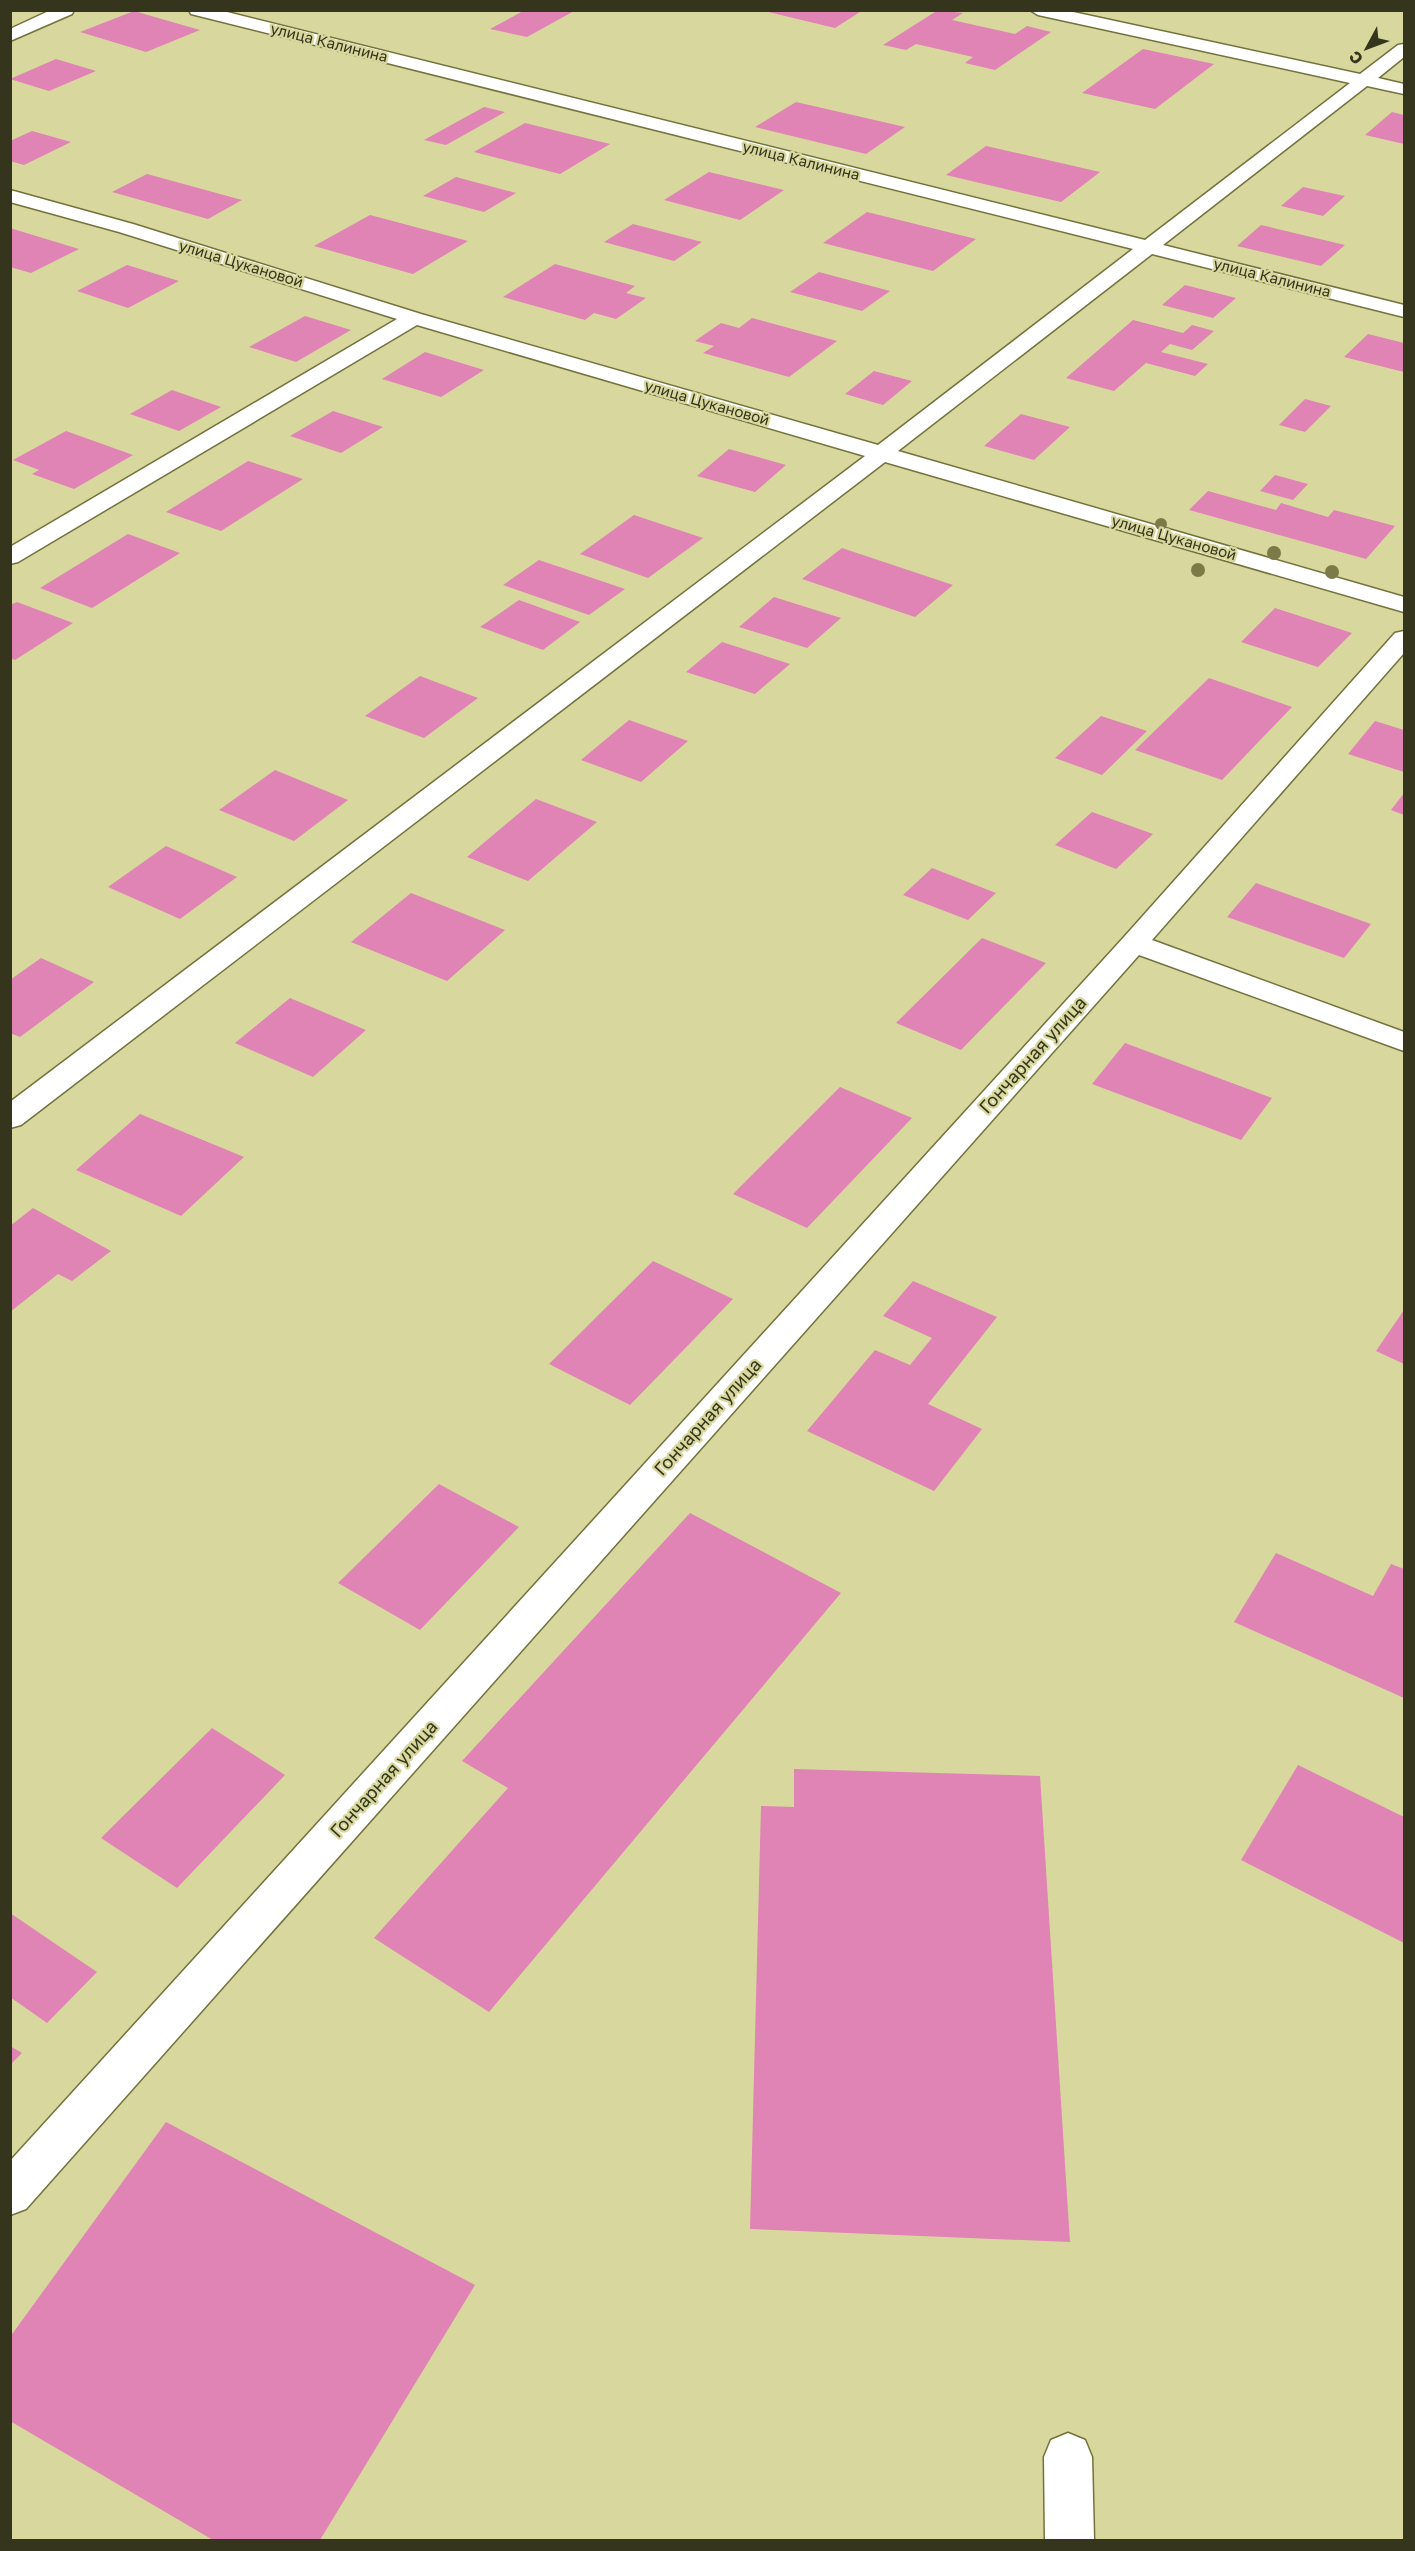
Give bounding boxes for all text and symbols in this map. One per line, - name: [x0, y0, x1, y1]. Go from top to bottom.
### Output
- north arrow: [1337, 18, 1397, 78]
- street label: улица Калинина: [269, 19, 390, 65]
- text: С: [1344, 47, 1367, 69]
- street label: улица Калинина: [741, 137, 862, 183]
- street label: улица Цукановой: [177, 236, 306, 291]
- street label: улица Калинина: [1212, 254, 1333, 300]
- street label: улица Цукановой: [643, 376, 772, 428]
- street label: улица Цукановой: [1110, 511, 1239, 563]
- street label: Гончарная улица: [974, 991, 1091, 1117]
- street label: Гончарная улица: [649, 1353, 766, 1479]
- street label: Гончарная улица: [325, 1715, 442, 1841]

